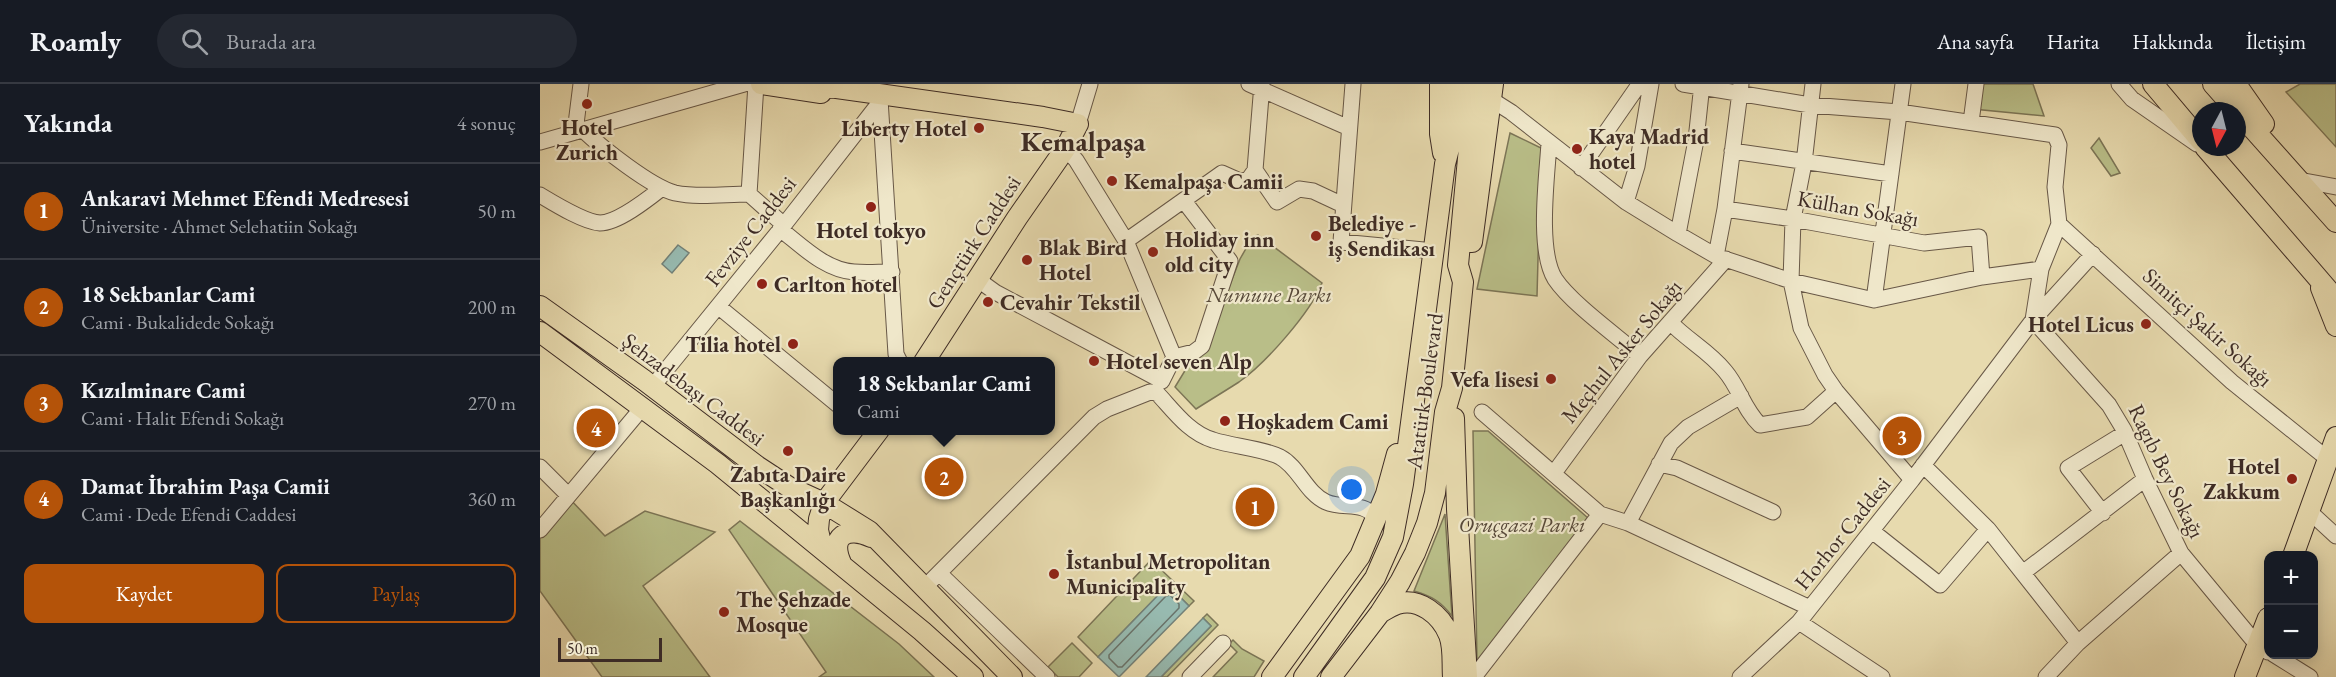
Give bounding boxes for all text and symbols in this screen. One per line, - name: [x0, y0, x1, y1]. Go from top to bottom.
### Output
- search box: [157, 14, 577, 68]
- text: Roamly: [30, 23, 121, 59]
- icon: search: [178, 25, 211, 58]
- text: Burada ara: [226, 27, 316, 56]
- text: Ana sayfa: [1937, 28, 2014, 55]
- text: Harita: [2047, 28, 2099, 55]
- text: Hakkında: [2132, 28, 2213, 55]
- text: İletişim: [2246, 28, 2306, 55]
- marker: Hotel Zurich: [580, 97, 594, 111]
- north arrow: [2192, 102, 2246, 156]
- text: Yakında: [24, 106, 112, 140]
- text: 4 sonuç: [457, 110, 516, 136]
- place label: Hotel Zurich: [556, 113, 618, 167]
- place label: Liberty Hotel: [841, 114, 967, 143]
- marker: Liberty Hotel: [972, 121, 986, 135]
- place label: Kaya Madrid hotel: [1589, 122, 1709, 176]
- district label: Kemalpaşa: [1020, 123, 1146, 159]
- marker: Kaya Madrid hotel: [1570, 142, 1584, 156]
- place label: Kemalpaşa Camii: [1124, 167, 1284, 196]
- street label: Fevziye Caddesi: [698, 170, 803, 292]
- street label: Gençtürk Caddesi: [919, 170, 1027, 315]
- marker: Kemalpaşa Camii: [1105, 174, 1119, 188]
- text: Ankaravi Mehmet Efendi Medresesi: [81, 184, 409, 213]
- street label: Külhan Sokağı: [1795, 184, 1921, 233]
- text: 1: [38, 198, 49, 224]
- text: 50 m: [477, 198, 516, 224]
- marker: Hotel tokyo: [864, 200, 878, 214]
- place label: Belediye - iş Sendikası: [1328, 209, 1436, 263]
- text: Üniversite · Ahmet Selehatiin Sokağı: [81, 213, 358, 239]
- place label: Hotel tokyo: [816, 216, 926, 245]
- place label: Holiday inn old city: [1165, 225, 1275, 279]
- marker: Belediye - iş Sendikası: [1309, 229, 1323, 243]
- place label: Blak Bird Hotel: [1039, 233, 1127, 287]
- marker: Holiday inn old city: [1146, 245, 1160, 259]
- marker: Blak Bird Hotel: [1020, 253, 1034, 267]
- street label: Simitçi Şakir Sokağı: [2137, 261, 2279, 393]
- place label: Carlton hotel: [774, 270, 898, 299]
- street label: Meçhul Asker Sokağı: [1554, 273, 1688, 429]
- marker: Carlton hotel: [755, 277, 769, 291]
- text: 18 Sekbanlar Cami: [81, 280, 255, 309]
- park label: Numune Parkı: [1205, 280, 1332, 309]
- place label: Cevahir Tekstil: [1000, 288, 1141, 317]
- text: 2: [38, 294, 49, 320]
- text: 200 m: [468, 294, 516, 320]
- marker: Cevahir Tekstil: [981, 295, 995, 309]
- text: Cami · Bukalidede Sokağı: [81, 309, 274, 335]
- street label: Atatürk Boulevard: [1399, 310, 1450, 472]
- place label: Hotel Licus: [2028, 310, 2134, 339]
- marker: Hotel Licus: [2139, 317, 2153, 331]
- street label: Şehzadebaşı Caddesi: [617, 326, 771, 453]
- place label: Tilia hotel: [685, 330, 781, 359]
- marker: Tilia hotel: [786, 337, 800, 351]
- place label: Hotel seven Alp: [1106, 347, 1252, 376]
- marker: Hotel seven Alp: [1087, 354, 1101, 368]
- popup: [833, 357, 1055, 435]
- place label: Vefa lisesi: [1450, 365, 1540, 394]
- text: 18 Sekbanlar Cami: [857, 369, 1031, 398]
- marker: Vefa lisesi: [1544, 372, 1558, 386]
- text: Kızılminare Cami: [81, 376, 245, 405]
- text: 3: [38, 390, 49, 416]
- text: 270 m: [468, 390, 516, 416]
- text: Cami: [857, 398, 900, 424]
- street label: Ragıb Bey Sokağı: [2122, 399, 2211, 543]
- text: Cami · Halit Efendi Sokağı: [81, 405, 284, 431]
- pin: 4: [576, 406, 616, 450]
- place label: Hoşkadem Cami: [1237, 407, 1389, 436]
- marker: Hoşkadem Cami: [1218, 414, 1232, 428]
- pin: 3: [1882, 414, 1922, 458]
- marker: Zabıta Daire Başkanlığı: [781, 444, 795, 458]
- place label: Hotel Zakkum: [2203, 452, 2280, 506]
- pin: 2: [924, 454, 964, 500]
- place label: Zabıta Daire Başkanlığı: [730, 460, 846, 514]
- street label: Horhor Caddesi: [1788, 471, 1897, 596]
- text: Damat İbrahim Paşa Camii: [81, 472, 330, 501]
- marker: Hotel Zakkum: [2285, 472, 2299, 486]
- your location: [1337, 475, 1366, 504]
- pin: 1: [1236, 484, 1274, 530]
- text: 4: [38, 486, 49, 512]
- text: 360 m: [468, 486, 516, 512]
- text: Cami · Dede Efendi Caddesi: [81, 501, 296, 527]
- park label: Oruçgazi Parkı: [1459, 510, 1585, 539]
- place label: İstanbul Metropolitan Municipality: [1066, 547, 1271, 601]
- map controls: [2264, 551, 2318, 659]
- button: +: [2264, 551, 2318, 605]
- button: Kaydet: [24, 564, 264, 623]
- button: Paylaş: [276, 564, 516, 623]
- marker: İstanbul Metropolitan Municipality: [1047, 567, 1061, 581]
- place label: The Şehzade Mosque: [736, 585, 851, 639]
- marker: The Şehzade Mosque: [717, 605, 731, 619]
- button: −: [2264, 605, 2318, 659]
- scale bar: [558, 635, 662, 662]
- text: 50 m: [567, 638, 598, 659]

